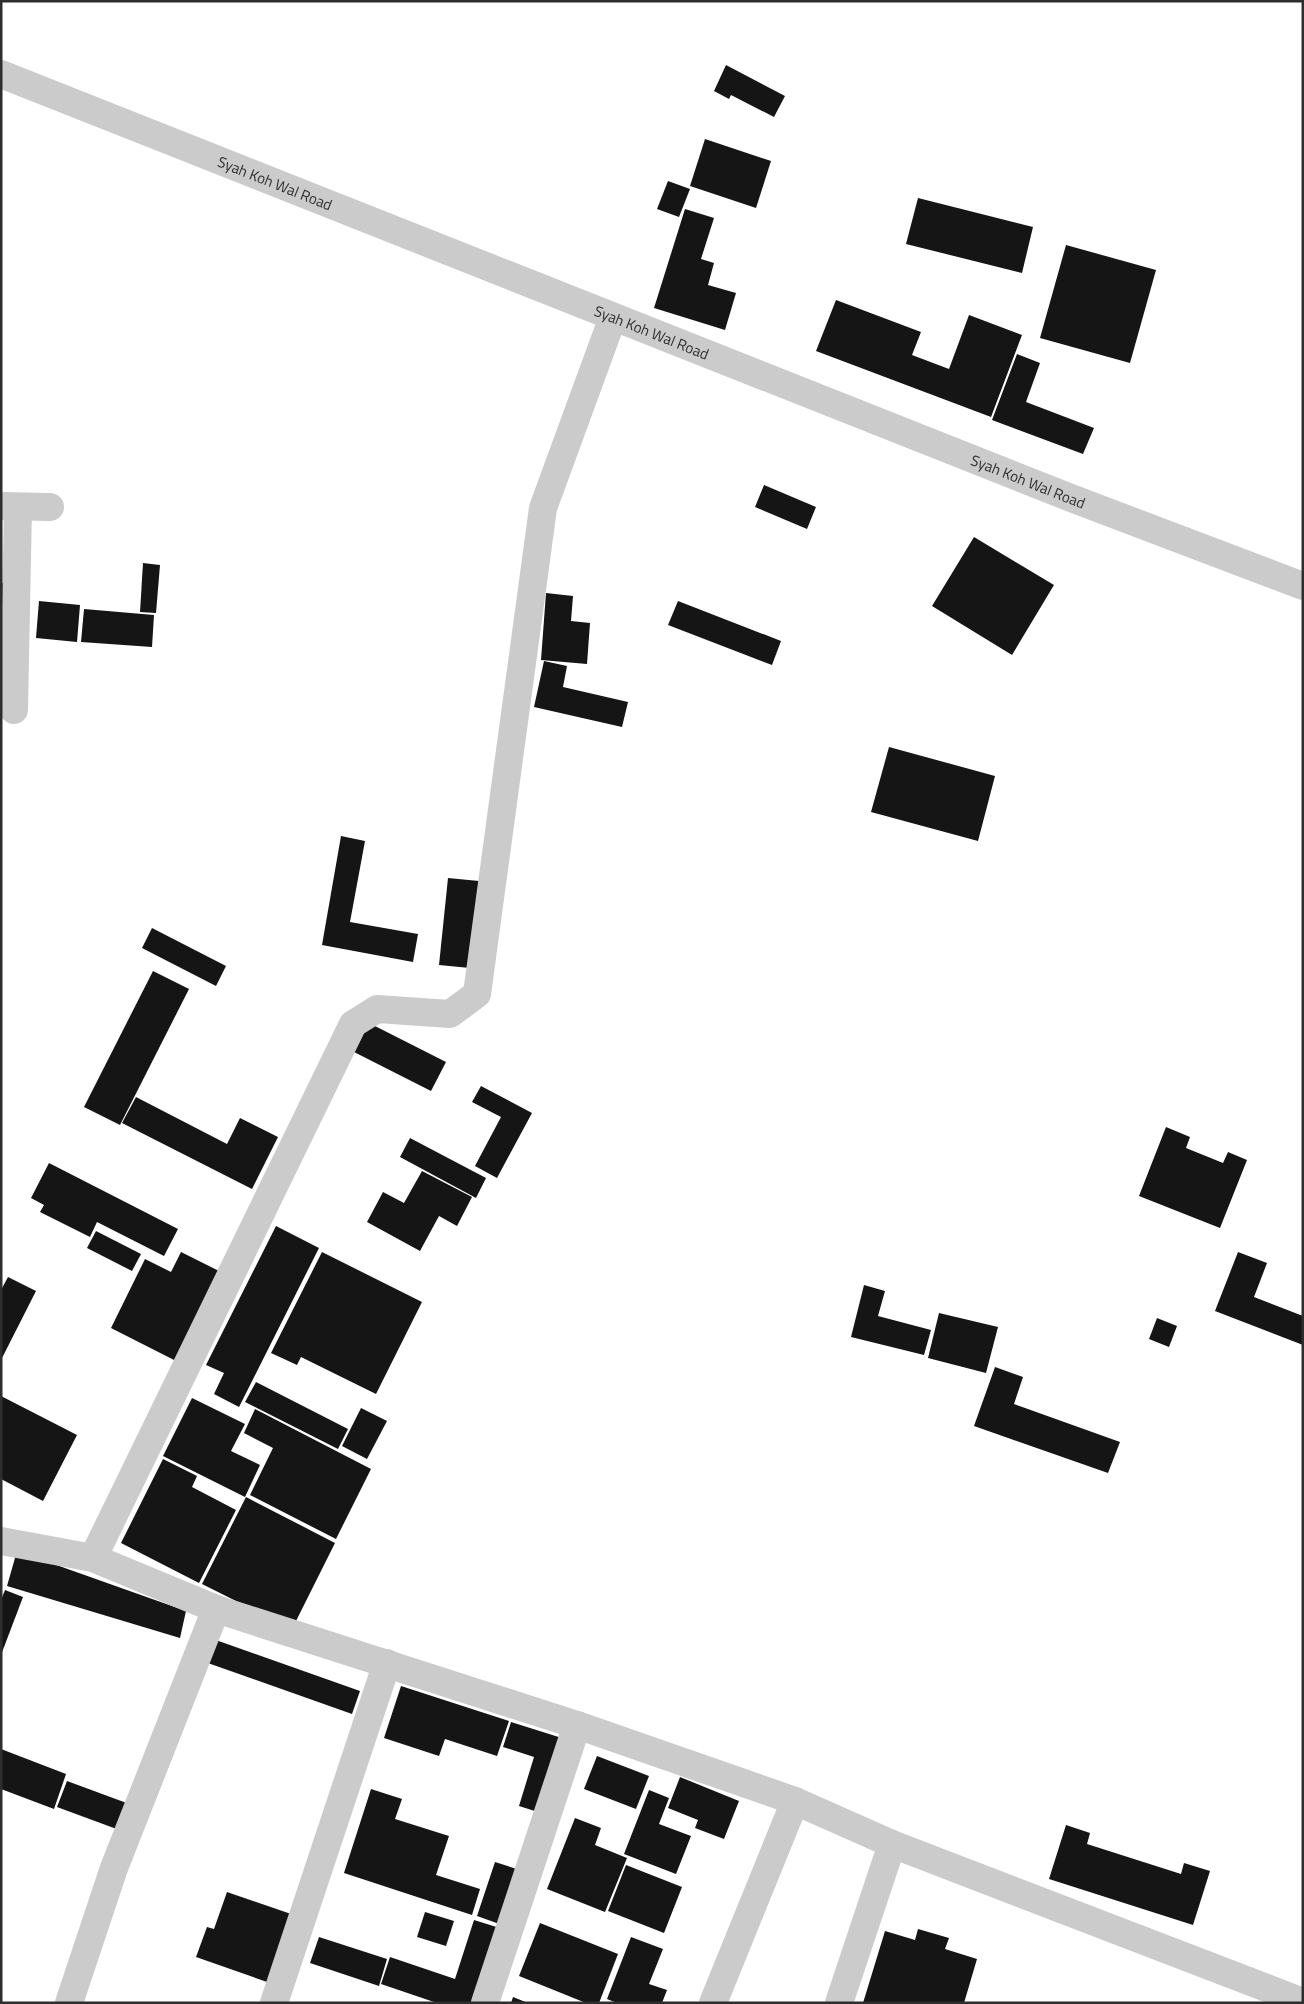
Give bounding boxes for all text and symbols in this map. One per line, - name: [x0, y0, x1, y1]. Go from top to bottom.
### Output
- street label: Syah Koh Wal Road: [215, 150, 336, 216]
- street label: Syah Koh Wal Road: [591, 299, 712, 365]
- street label: Syah Koh Wal Road: [968, 448, 1089, 514]

